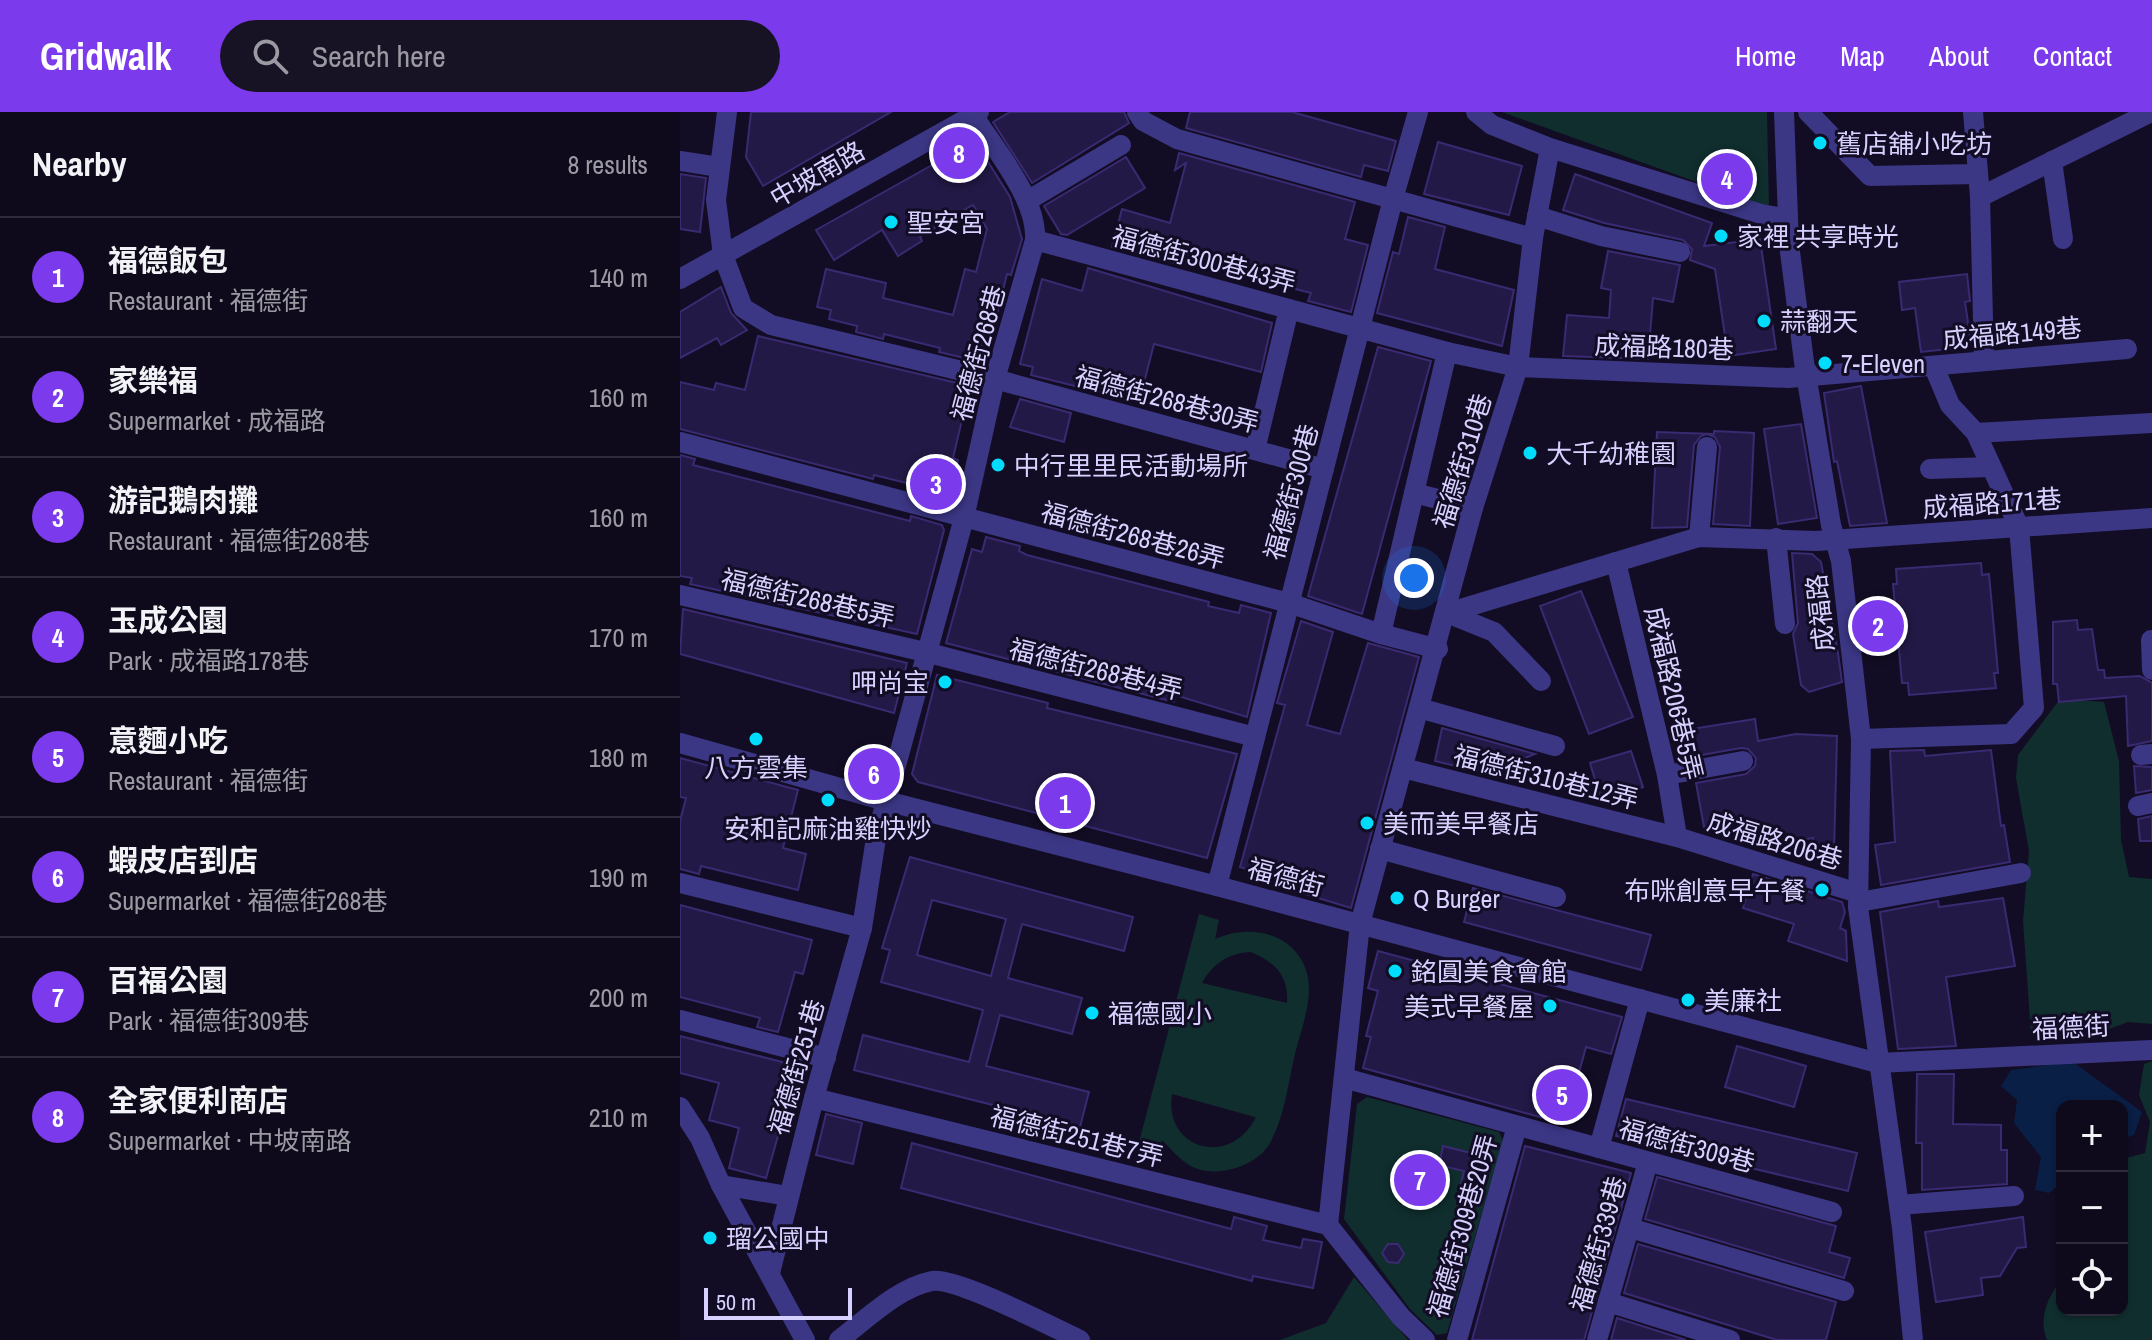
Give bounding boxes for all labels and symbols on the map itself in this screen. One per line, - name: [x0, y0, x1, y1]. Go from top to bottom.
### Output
- pin: 8: [933, 123, 985, 183]
- place label: 舊店舖小吃坊: [1836, 126, 1992, 161]
- street label: 中坡南路: [763, 133, 871, 215]
- marker: 舊店舖小吃坊: [1811, 134, 1829, 152]
- pin: 4: [1701, 149, 1753, 209]
- place label: 聖安宮: [907, 205, 985, 240]
- marker: 聖安宮: [882, 213, 900, 231]
- street label: 福德街300巷43弄: [1108, 218, 1300, 300]
- place label: 家裡 共享時光: [1737, 219, 1899, 254]
- marker: 家裡 共享時光: [1712, 227, 1730, 245]
- street label: 福德街268巷: [943, 281, 1013, 425]
- place label: 蒜翻天: [1780, 304, 1858, 339]
- street label: 成福路149巷: [1941, 309, 2083, 357]
- marker: 蒜翻天: [1755, 312, 1773, 330]
- street label: 成福路180巷: [1594, 327, 1734, 367]
- place label: 7-Eleven: [1841, 346, 1925, 381]
- marker: 7-Eleven: [1816, 354, 1834, 372]
- street label: 福德街268巷30弄: [1071, 358, 1263, 440]
- street label: 福德街310巷: [1425, 389, 1499, 533]
- street label: 福德街300巷: [1256, 420, 1326, 564]
- place label: 大千幼稚園: [1546, 436, 1676, 471]
- marker: 大千幼稚園: [1521, 444, 1539, 462]
- place label: 中行里里民活動場所: [1014, 448, 1248, 483]
- pin: 3: [910, 454, 962, 514]
- marker: 中行里里民活動場所: [989, 456, 1007, 474]
- street label: 成福路171巷: [1921, 481, 2063, 525]
- street label: 福德街268巷26弄: [1037, 494, 1229, 576]
- your location: [1394, 558, 1434, 598]
- street label: 福德街268巷5弄: [718, 561, 898, 635]
- street label: 成福路: [1799, 572, 1841, 654]
- pin: 2: [1852, 596, 1904, 656]
- street label: 成福路206巷5弄: [1637, 603, 1711, 783]
- street label: 福德街268巷4弄: [1006, 631, 1186, 707]
- place label: 呷尚宝: [851, 665, 929, 700]
- marker: 呷尚宝: [936, 673, 954, 691]
- marker: 八方雲集: [747, 730, 765, 748]
- street label: 福德街310巷12弄: [1450, 737, 1642, 817]
- pin: 6: [848, 744, 900, 804]
- place label: 八方雲集: [704, 750, 808, 785]
- pin: 1: [1039, 773, 1091, 833]
- marker: 安和記麻油雞快炒: [819, 791, 837, 809]
- street label: 成福路206巷: [1703, 803, 1847, 877]
- place label: 美而美早餐店: [1383, 806, 1539, 841]
- place label: 安和記麻油雞快炒: [724, 811, 932, 846]
- marker: 美而美早餐店: [1358, 814, 1376, 832]
- street label: 福德街: [1244, 850, 1328, 904]
- place label: 布咪創意早午餐: [1624, 873, 1806, 908]
- place label: Q Burger: [1413, 881, 1500, 916]
- marker: 布咪創意早午餐: [1813, 881, 1831, 899]
- marker: Q Burger: [1388, 889, 1406, 907]
- place label: 銘圓美食會館: [1411, 954, 1567, 989]
- marker: 銘圓美食會館: [1386, 962, 1404, 980]
- place label: 美廉社: [1704, 983, 1782, 1018]
- place label: 美式早餐屋: [1404, 989, 1534, 1024]
- marker: 美廉社: [1679, 991, 1697, 1009]
- street label: 福德街251巷: [760, 995, 832, 1139]
- place label: 福德國小: [1108, 996, 1212, 1031]
- marker: 美式早餐屋: [1541, 997, 1559, 1015]
- marker: 福德國小: [1083, 1004, 1101, 1022]
- street label: 福德街: [2031, 1007, 2111, 1047]
- pin: 5: [1536, 1065, 1588, 1125]
- street label: 福德街251巷7弄: [987, 1098, 1167, 1174]
- street label: 福德街309巷: [1615, 1110, 1759, 1180]
- street label: 福德街309巷20弄: [1419, 1130, 1505, 1322]
- pin: 7: [1394, 1150, 1446, 1210]
- street label: 福德街339巷: [1562, 1172, 1634, 1316]
- place label: 瑠公國中: [726, 1221, 830, 1256]
- marker: 瑠公國中: [701, 1229, 719, 1247]
- scale bar: [704, 1284, 852, 1320]

